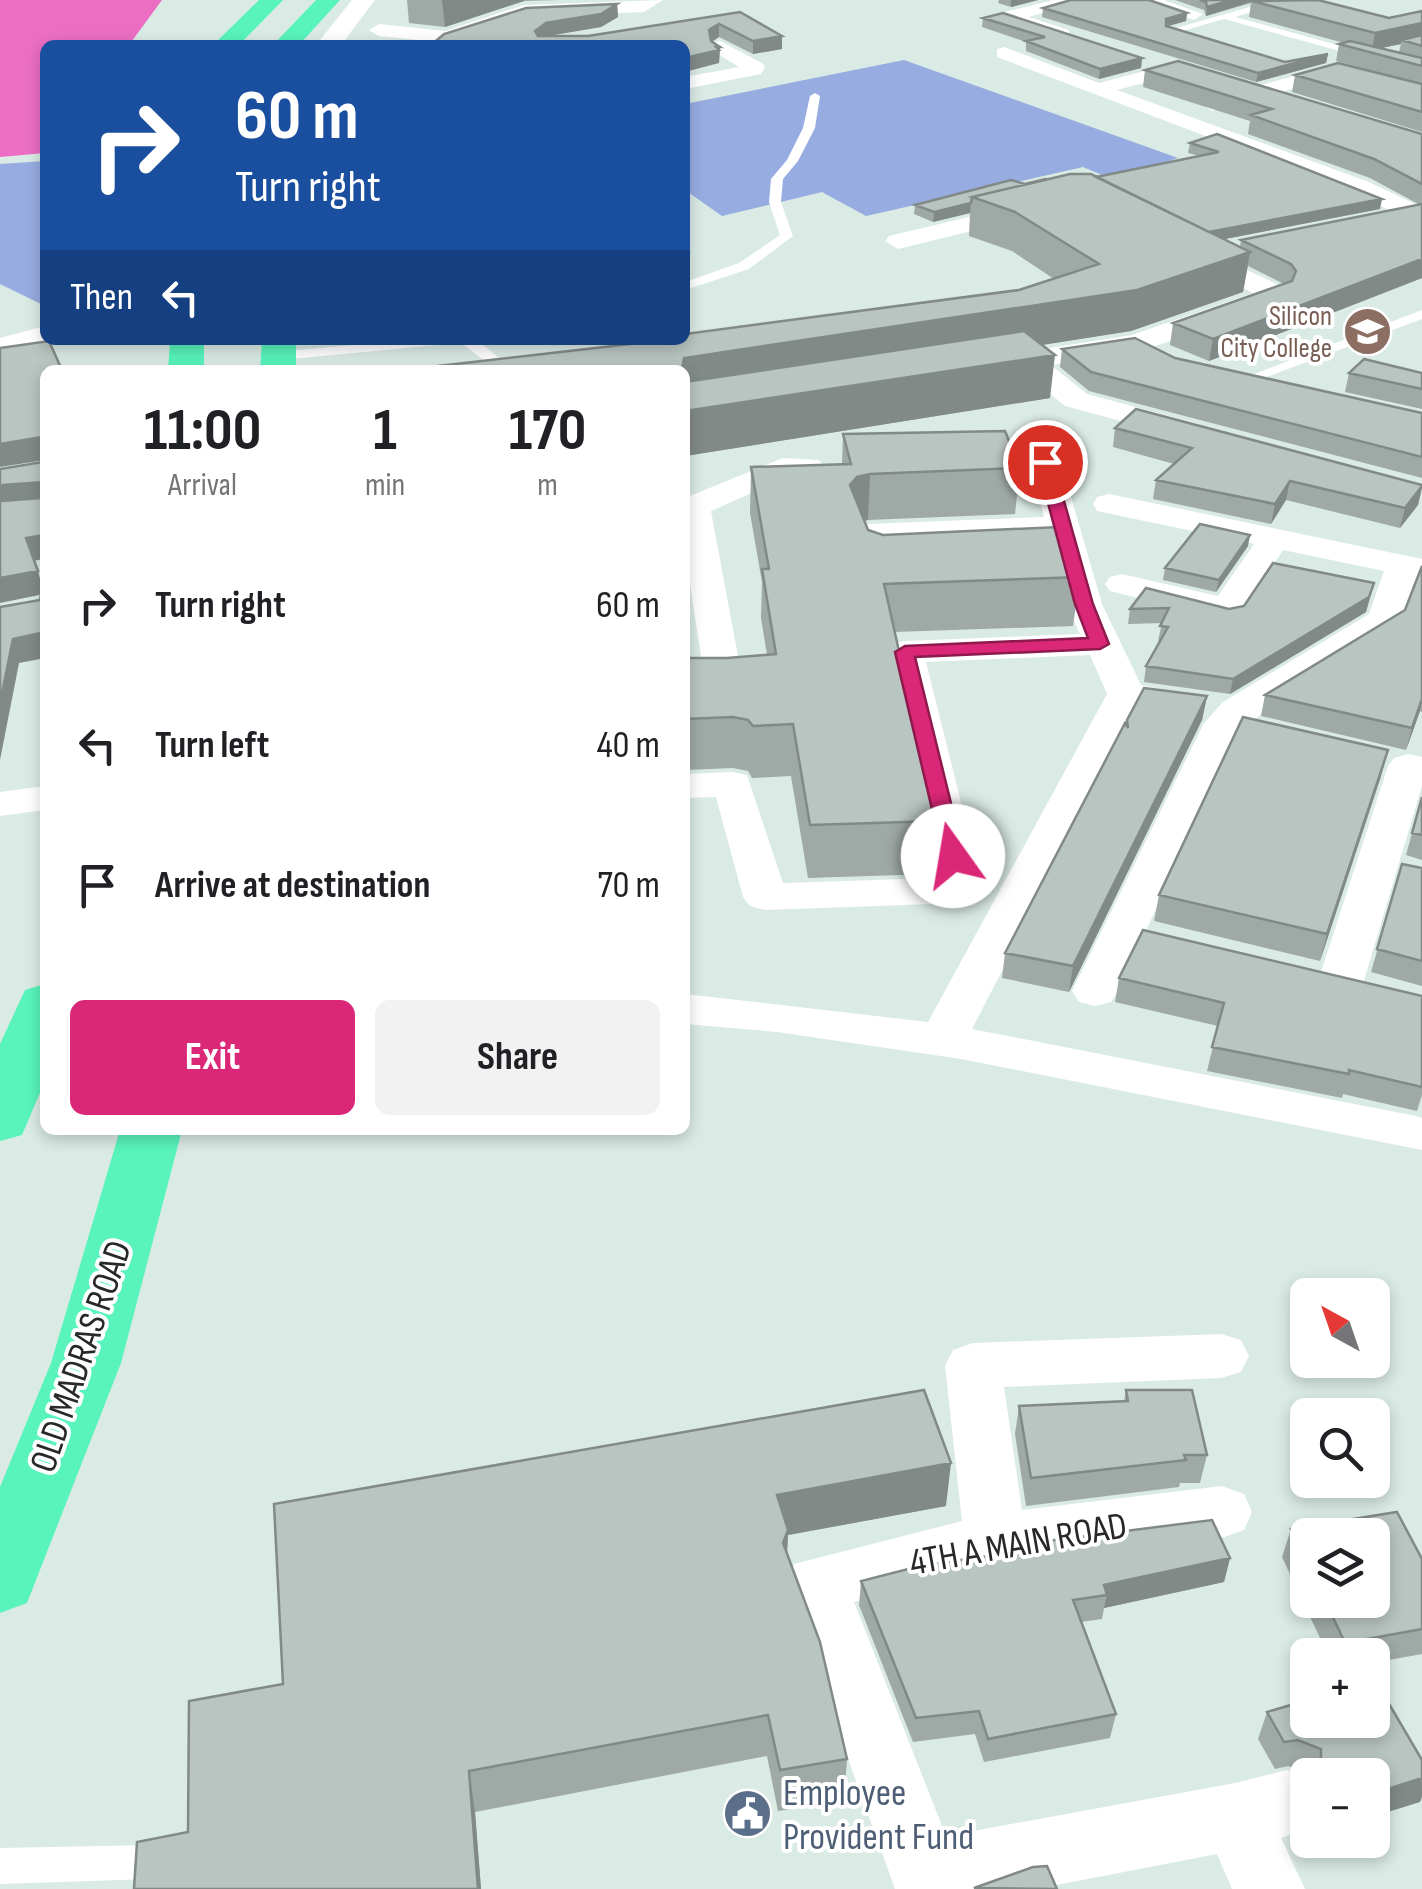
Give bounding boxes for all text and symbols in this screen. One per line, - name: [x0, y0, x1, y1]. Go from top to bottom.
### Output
- text: 60 m: [235, 75, 359, 159]
- icon: right: [70, 80, 200, 210]
- text: Turn right: [235, 160, 381, 215]
- icon: left: [153, 270, 208, 325]
- text: Then: [70, 275, 133, 320]
- place label: Silicon City College: [1220, 300, 1332, 365]
- school or university icon: Silicon City College: [1341, 305, 1393, 357]
- text: 11:00: [144, 395, 261, 467]
- text: 1: [373, 395, 397, 467]
- text: 170: [509, 395, 586, 467]
- pin: [1003, 420, 1088, 505]
- icon: arrive: [1018, 435, 1073, 490]
- text: Arrival: [168, 466, 237, 505]
- text: min: [365, 466, 405, 505]
- text: m: [537, 466, 558, 505]
- icon: right: [70, 578, 125, 633]
- text: Turn right: [155, 583, 286, 628]
- text: 60 m: [596, 583, 660, 628]
- icon: left: [70, 718, 125, 773]
- text: Turn left: [155, 723, 269, 768]
- text: 40 m: [597, 723, 660, 768]
- position arrow: [901, 804, 1005, 908]
- icon: arrive: [70, 858, 125, 913]
- text: Arrive at destination: [155, 863, 430, 908]
- text: 70 m: [598, 863, 660, 908]
- button: Exit: [70, 1000, 355, 1115]
- button: Share: [375, 1000, 660, 1115]
- street label: OLD MADRAS ROAD: [21, 1235, 142, 1478]
- north arrow: [1290, 1278, 1390, 1378]
- map controls: [1290, 1278, 1390, 1858]
- button: search: [1290, 1398, 1390, 1498]
- street label: 4TH A MAIN ROAD: [906, 1503, 1130, 1586]
- button: layers: [1290, 1518, 1390, 1618]
- button: +: [1290, 1638, 1390, 1738]
- button: −: [1290, 1758, 1390, 1858]
- place label: Employee Provident Fund: [783, 1771, 974, 1860]
- public building icon: Employee Provident Fund: [722, 1788, 774, 1840]

